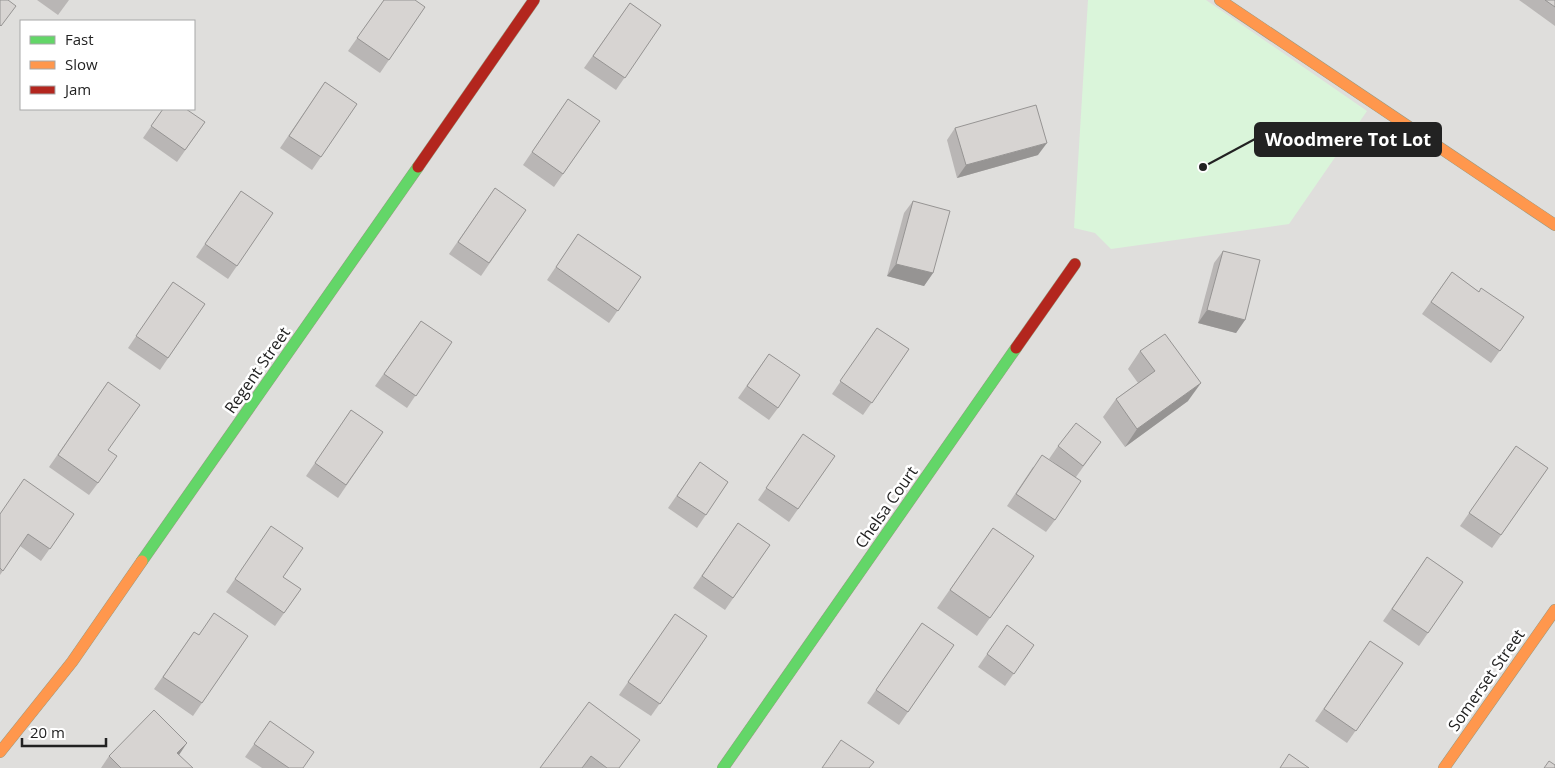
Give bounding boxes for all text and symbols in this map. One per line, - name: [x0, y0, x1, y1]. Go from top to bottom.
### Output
- legend: [20, 20, 195, 110]
- text: Fast: [65, 29, 94, 49]
- text: Slow: [65, 54, 98, 74]
- text: Jam: [63, 79, 91, 99]
- callout: Woodmere Tot Lot: [1255, 123, 1441, 156]
- text: Woodmere Tot Lot: [1265, 127, 1431, 151]
- street label: Regent Street: [219, 322, 295, 418]
- street label: Chelsa Court: [850, 461, 923, 552]
- street label: Somerset Street: [1443, 624, 1530, 735]
- scale bar: [22, 716, 106, 748]
- text: 20 m: [30, 722, 65, 742]

